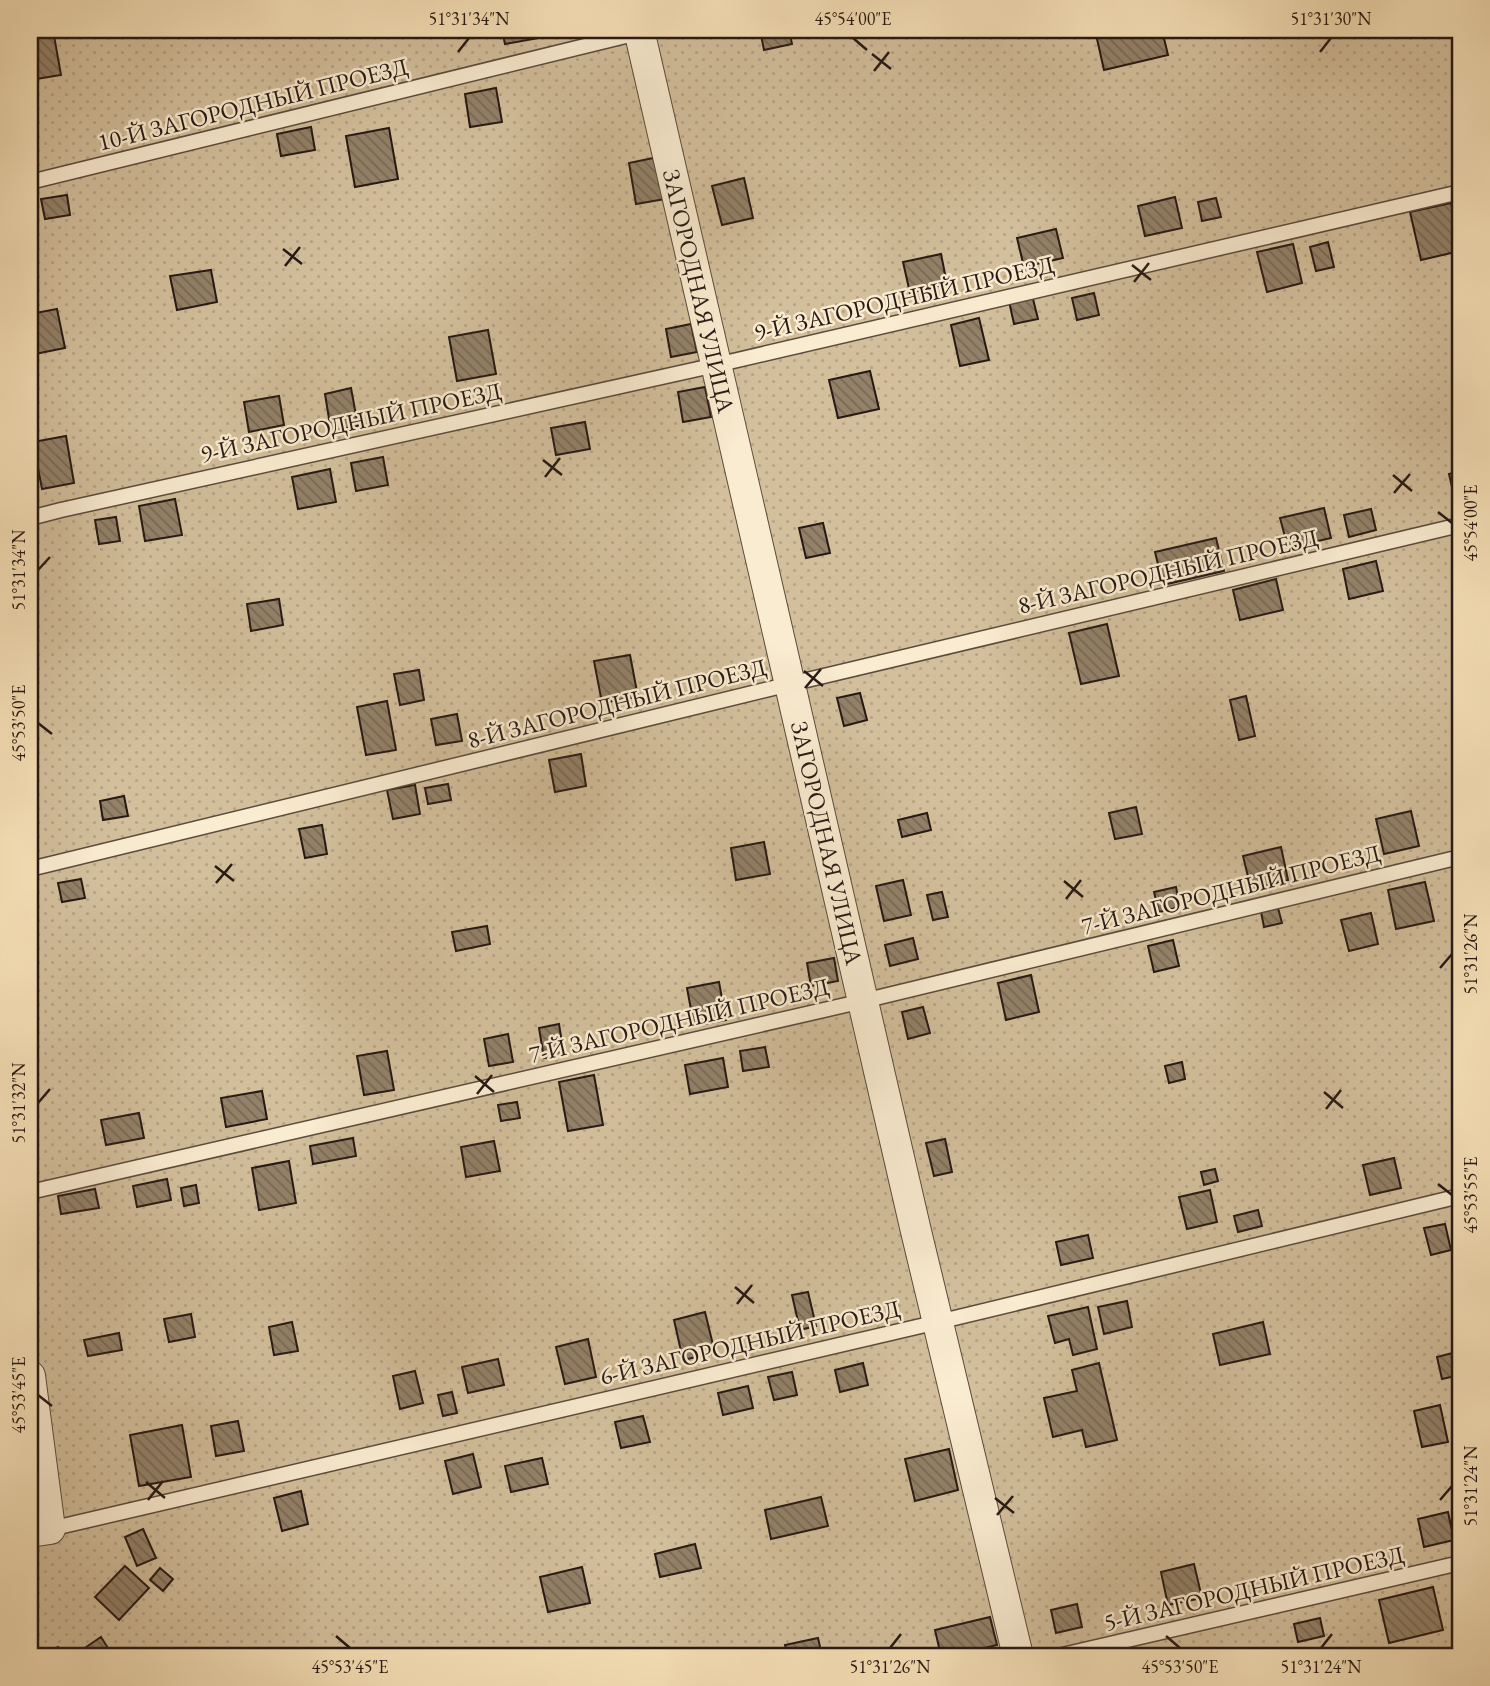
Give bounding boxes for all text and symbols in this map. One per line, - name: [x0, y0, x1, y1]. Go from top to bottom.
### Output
- text: 51°31'34"N: [429, 7, 510, 30]
- text: 45°54'00"E: [815, 7, 891, 30]
- text: 51°31'30"N: [1291, 7, 1372, 30]
- street label: 10-Й ЗАГОРОДНЫЙ ПРОЕЗД: [95, 50, 411, 158]
- street label: ЗАГОРОДНАЯ УЛИЦА: [656, 166, 742, 416]
- street label: 9-Й ЗАГОРОДНЫЙ ПРОЕЗД: [751, 248, 1057, 348]
- street label: 9-Й ЗАГОРОДНЫЙ ПРОЕЗД: [197, 375, 505, 469]
- text: 45°54'00"E: [1459, 485, 1482, 561]
- street label: 8-Й ЗАГОРОДНЫЙ ПРОЕЗД: [1015, 521, 1321, 621]
- text: 51°31'34"N: [7, 529, 30, 610]
- street label: 8-Й ЗАГОРОДНЫЙ ПРОЕЗД: [464, 651, 770, 755]
- text: 45°53'50"E: [7, 685, 30, 761]
- street label: ЗАГОРОДНАЯ УЛИЦА: [784, 718, 870, 968]
- street label: 7-Й ЗАГОРОДНЫЙ ПРОЕЗД: [1078, 837, 1384, 941]
- text: 51°31'26"N: [1459, 913, 1482, 994]
- street label: 7-Й ЗАГОРОДНЫЙ ПРОЕЗД: [526, 970, 832, 1070]
- text: 51°31'32"N: [7, 1062, 30, 1143]
- text: 45°53'55"E: [1459, 1157, 1482, 1233]
- street label: 6-Й ЗАГОРОДНЫЙ ПРОЕЗД: [597, 1292, 903, 1392]
- text: 45°53'45"E: [7, 1357, 30, 1433]
- text: 51°31'24"N: [1459, 1445, 1482, 1526]
- street label: 5-Й ЗАГОРОДНЫЙ ПРОЕЗД: [1101, 1538, 1407, 1638]
- text: 45°53'45"E: [312, 1655, 388, 1678]
- text: 51°31'26"N: [850, 1655, 931, 1678]
- text: 45°53'50"E: [1142, 1655, 1218, 1678]
- text: 51°31'24"N: [1281, 1655, 1362, 1678]

